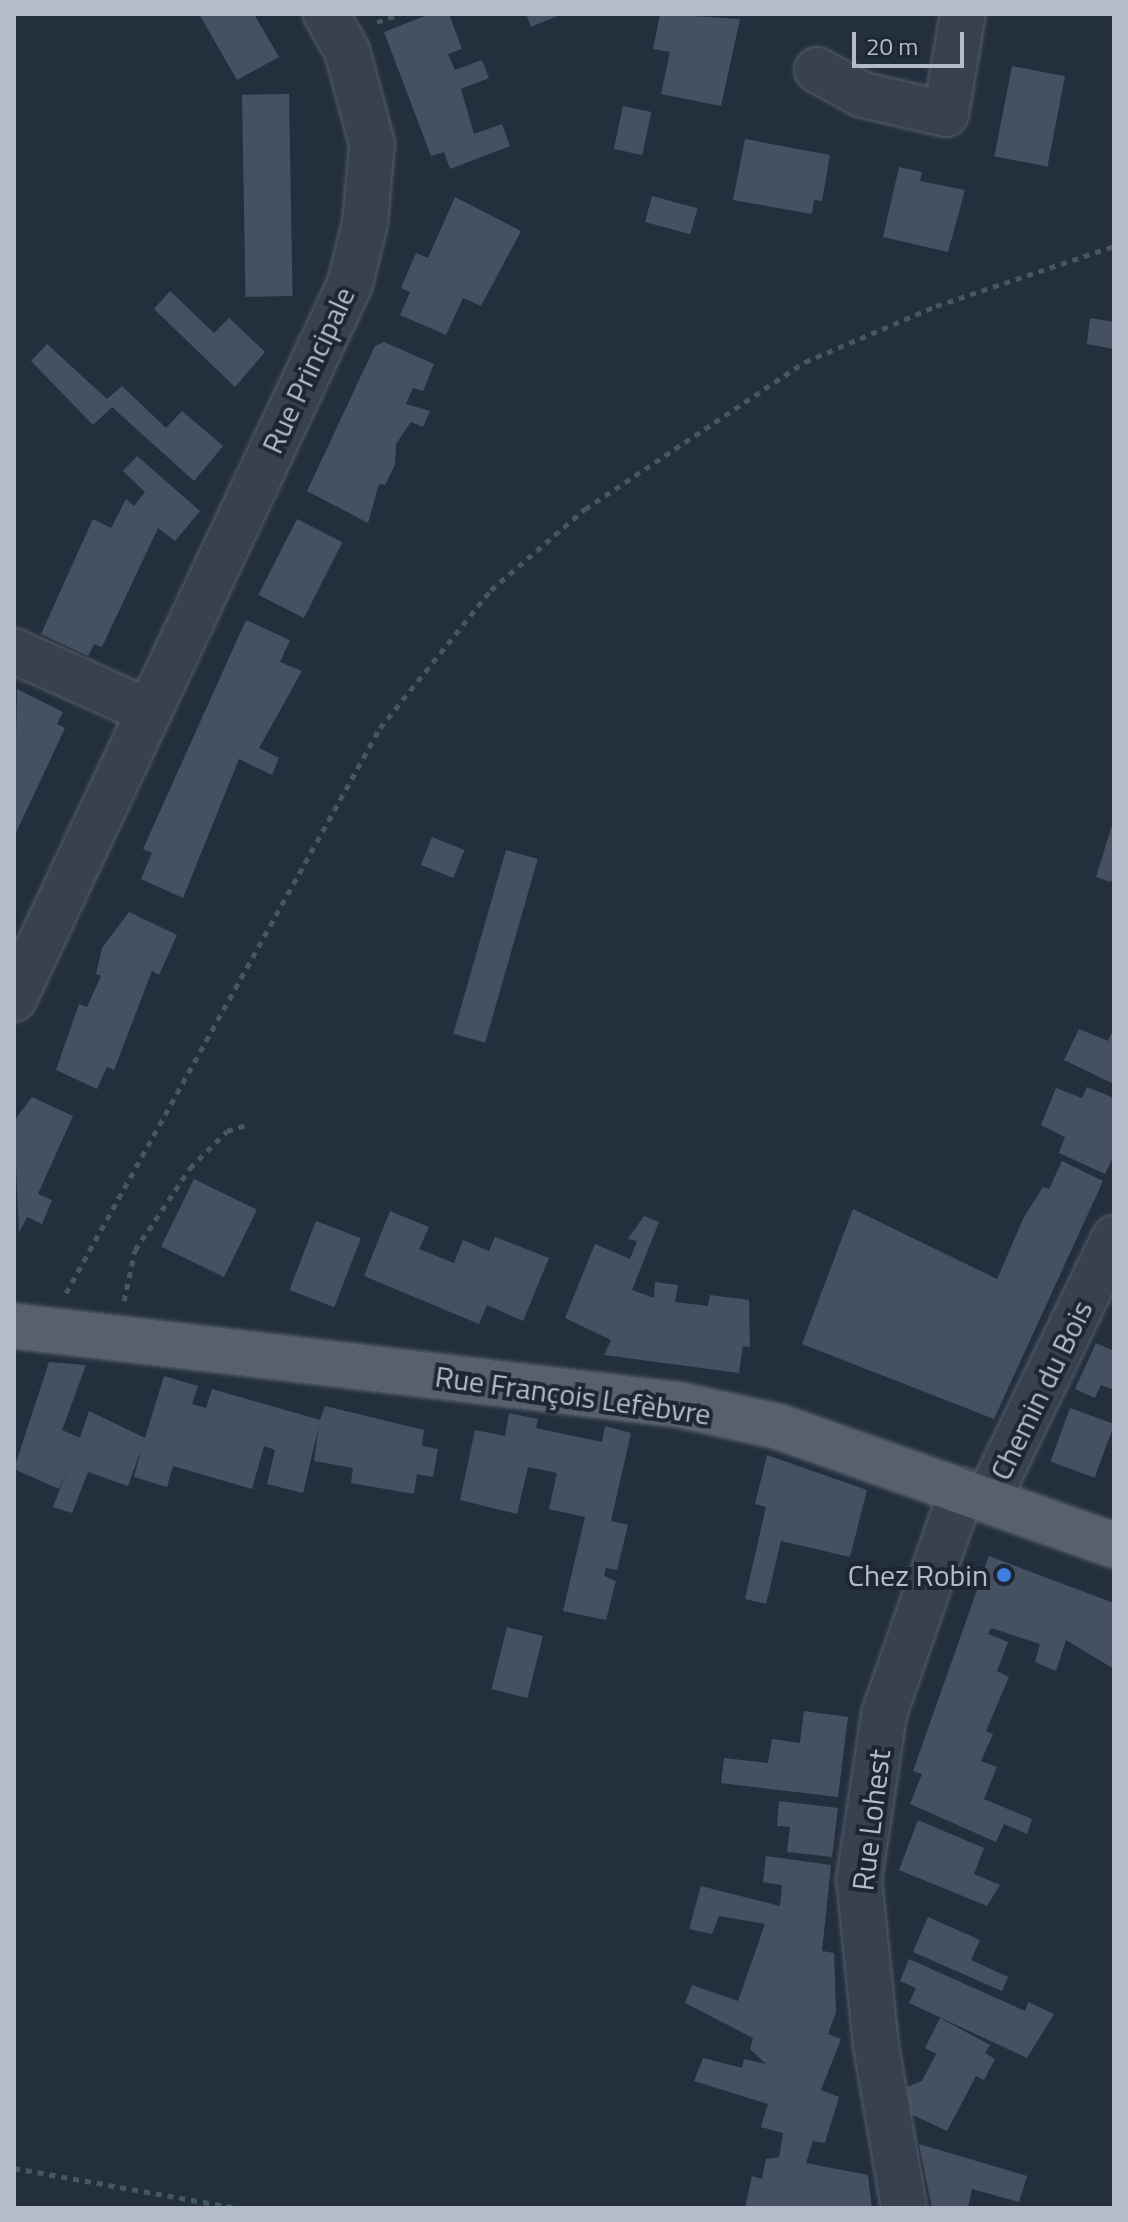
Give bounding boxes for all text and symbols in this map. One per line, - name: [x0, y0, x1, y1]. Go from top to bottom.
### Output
- scale bar: [856, 16, 968, 66]
- text: 20 m: [866, 28, 918, 64]
- street label: Rue Principale: [254, 281, 362, 459]
- street label: Chemin du Bois: [982, 1294, 1100, 1486]
- street label: Rue François Lefèbvre: [433, 1358, 713, 1432]
- place label: Chez Robin: [848, 1557, 988, 1593]
- marker: Chez Robin: [995, 1566, 1013, 1584]
- street label: Rue Lohest: [844, 1747, 898, 1893]

